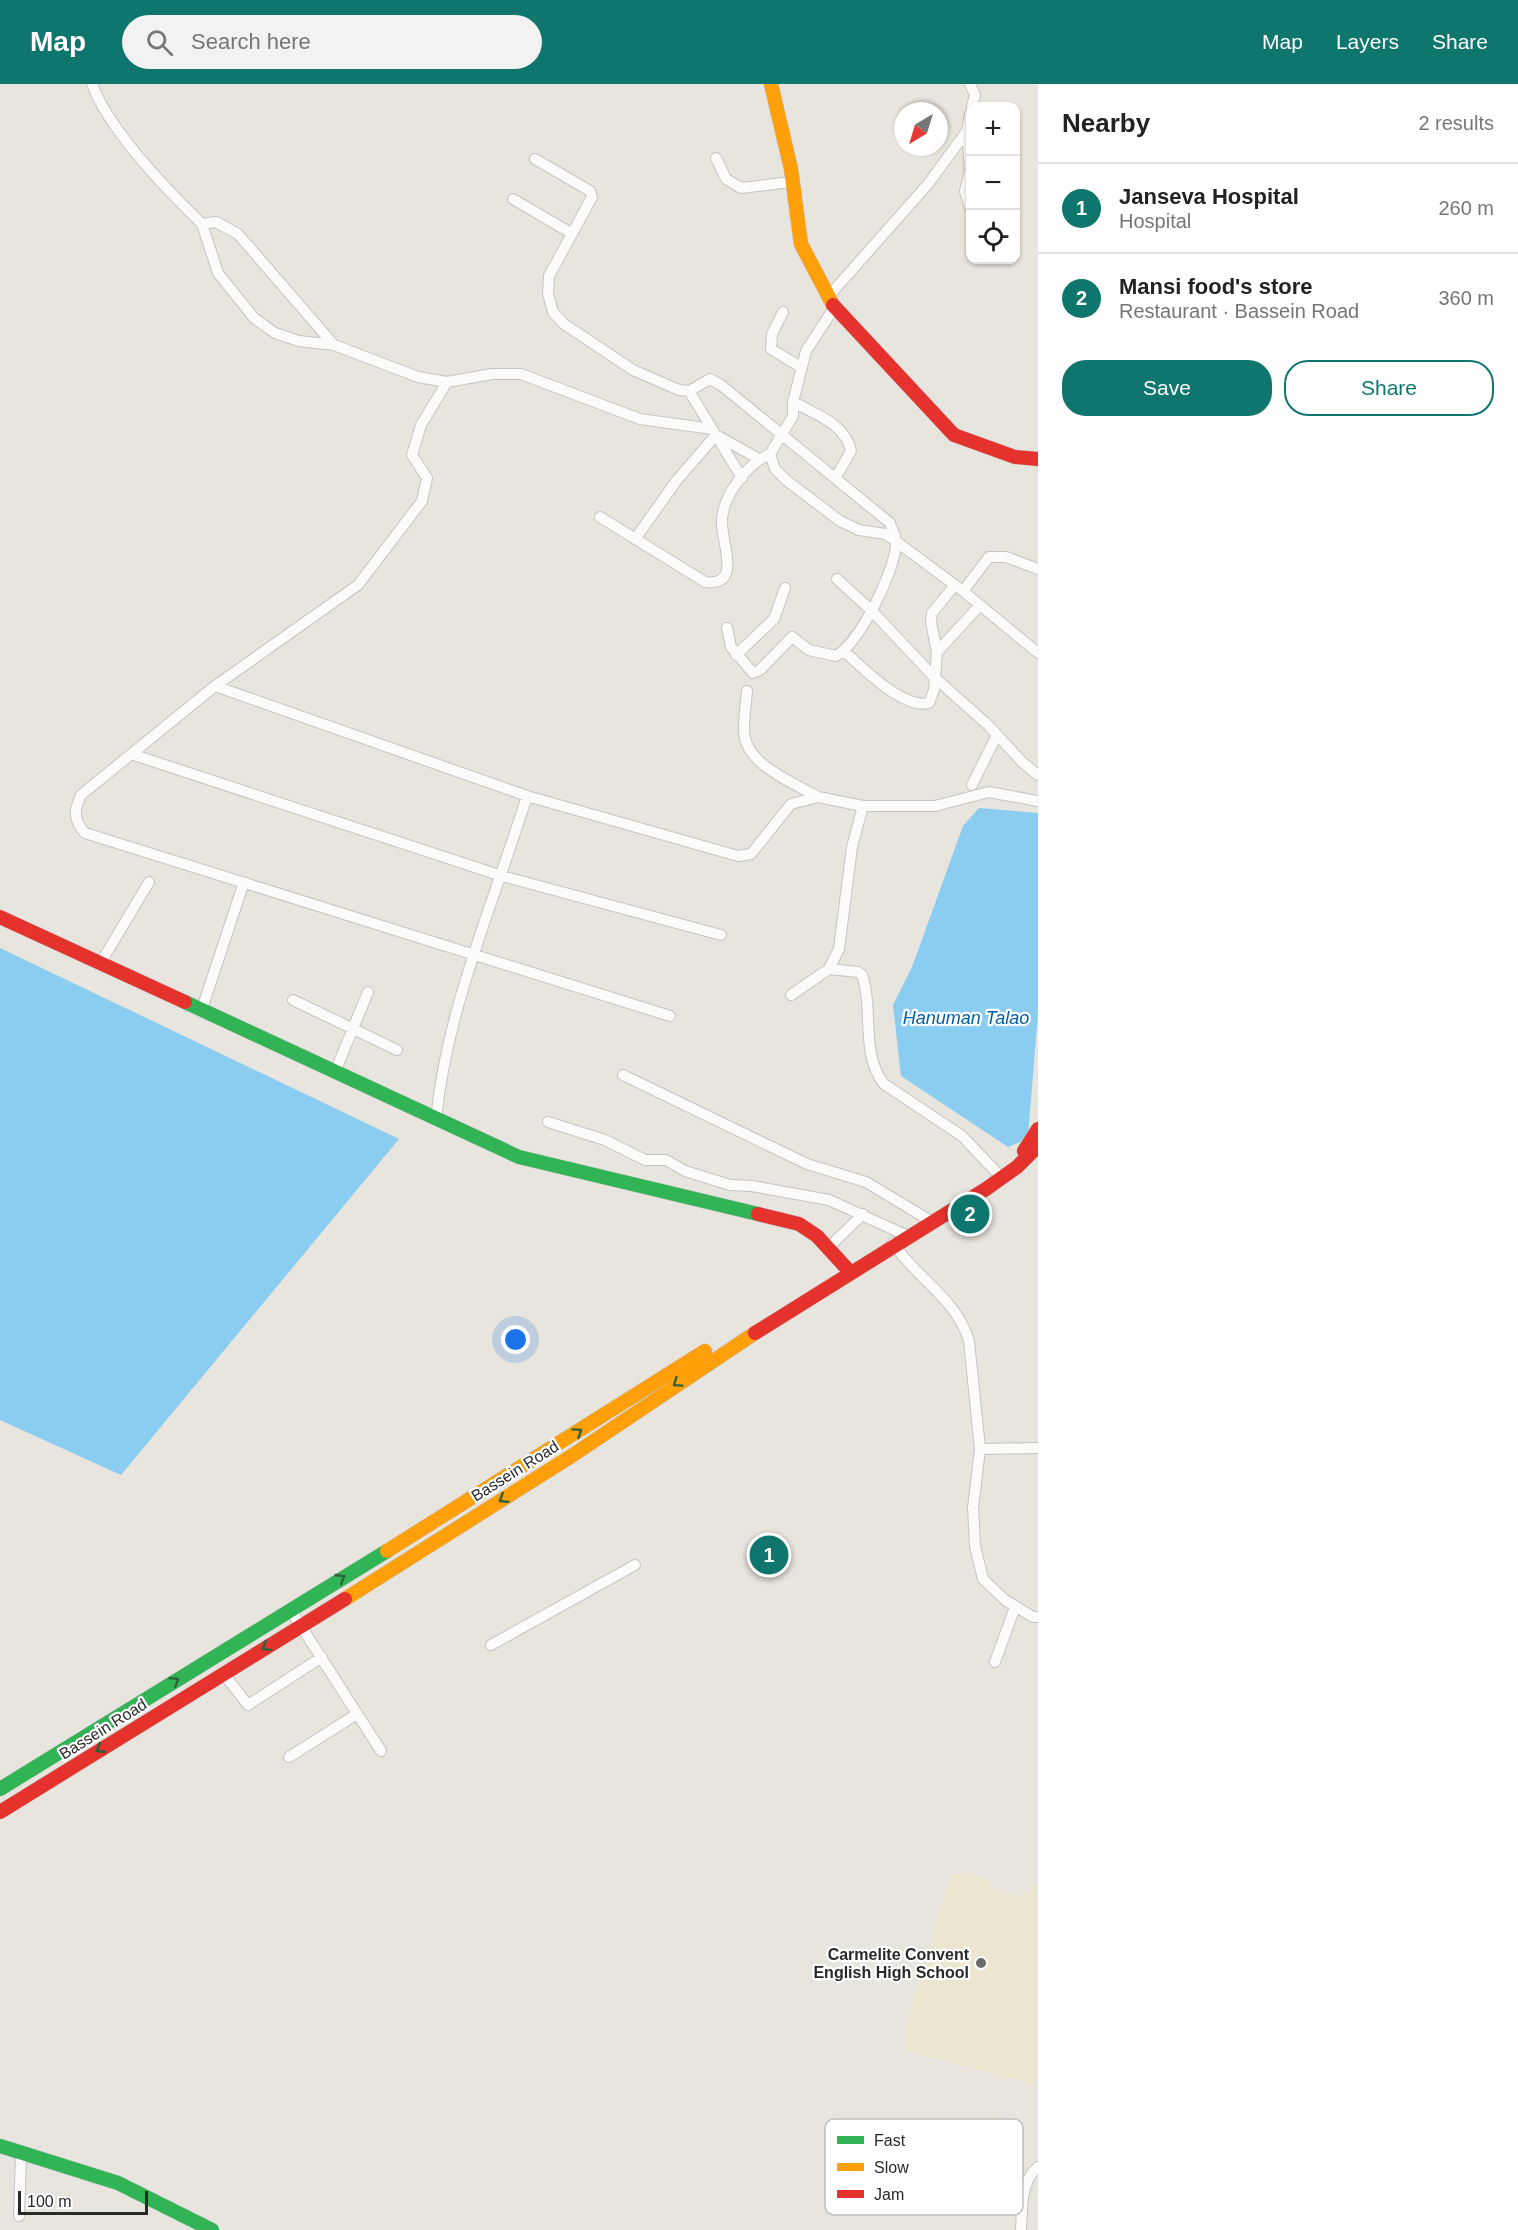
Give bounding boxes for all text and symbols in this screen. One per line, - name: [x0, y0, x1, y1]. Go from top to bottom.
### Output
- search box: [122, 15, 542, 69]
- text: Map: [30, 26, 86, 57]
- icon: search: [143, 26, 176, 59]
- text: Search here: [191, 29, 311, 54]
- text: Map: [1262, 30, 1303, 53]
- text: Layers: [1336, 30, 1399, 53]
- text: Share: [1432, 30, 1488, 53]
- north arrow: [894, 102, 948, 156]
- map controls: [966, 102, 1020, 264]
- button: +: [966, 102, 1020, 156]
- text: Nearby: [1062, 108, 1150, 138]
- text: 2 results: [1418, 112, 1494, 134]
- button: −: [966, 156, 1020, 210]
- text: Janseva Hospital: [1119, 184, 1299, 209]
- text: 1: [1076, 197, 1087, 219]
- text: 260 m: [1438, 197, 1494, 219]
- button: locate: [966, 210, 1020, 264]
- text: Hospital: [1119, 210, 1191, 232]
- text: Mansi food's store: [1119, 274, 1312, 299]
- text: 2: [1076, 287, 1087, 309]
- text: 360 m: [1438, 287, 1494, 309]
- text: Restaurant · Bassein Road: [1119, 300, 1359, 322]
- button: Save: [1062, 360, 1272, 416]
- button: Share: [1284, 360, 1494, 416]
- water label: Hanuman Talao: [903, 1008, 1029, 1028]
- pin: 2: [950, 1192, 990, 1236]
- your location: [501, 1325, 530, 1354]
- one-way arrow: [672, 1376, 683, 1387]
- one-way arrow: [571, 1428, 582, 1439]
- street label: Bassein Road: [468, 1437, 562, 1505]
- one-way arrow: [499, 1491, 509, 1503]
- pin: 1: [750, 1532, 788, 1578]
- one-way arrow: [334, 1575, 345, 1586]
- one-way arrow: [262, 1639, 272, 1651]
- one-way arrow: [168, 1677, 179, 1688]
- street label: Bassein Road: [56, 1695, 150, 1763]
- one-way arrow: [96, 1742, 106, 1754]
- place label: Carmelite Convent English High School: [813, 1946, 970, 1981]
- marker: Carmelite Convent English High School: [974, 1956, 988, 1970]
- legend: [825, 2119, 1023, 2215]
- text: Fast: [874, 2132, 906, 2149]
- text: Slow: [874, 2159, 909, 2176]
- text: Jam: [874, 2186, 904, 2203]
- scale bar: [18, 2188, 148, 2216]
- text: 100 m: [27, 2193, 71, 2210]

